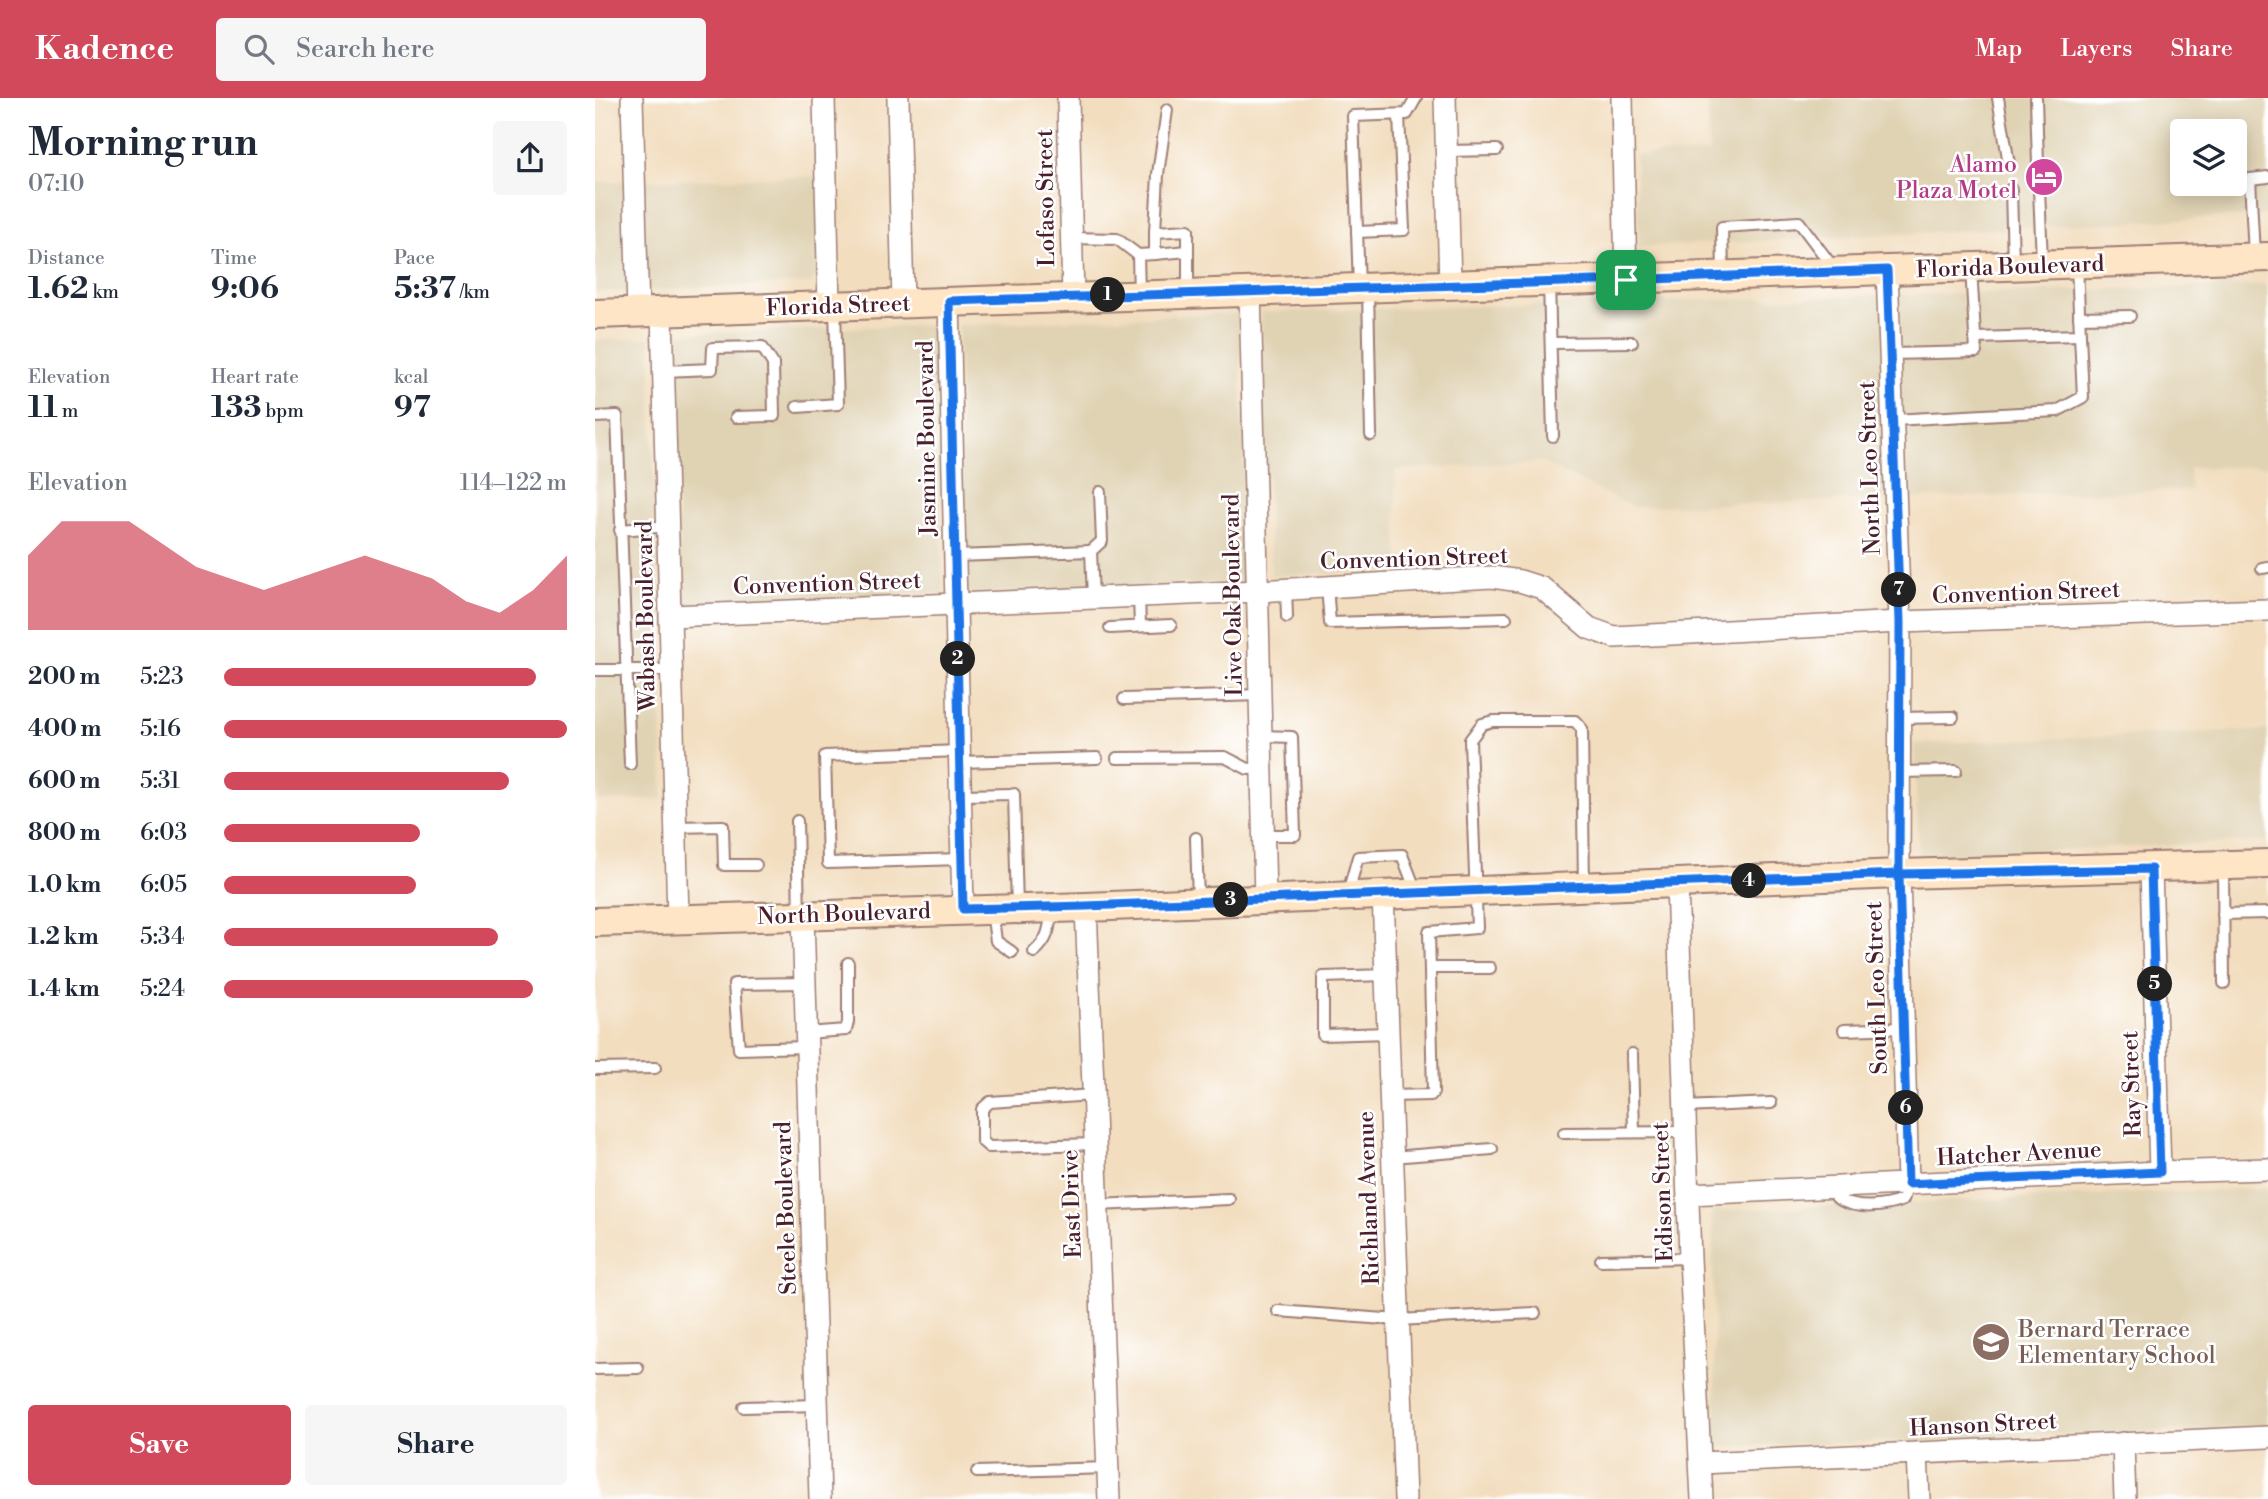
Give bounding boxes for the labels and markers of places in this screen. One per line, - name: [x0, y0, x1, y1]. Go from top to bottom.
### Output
- place label: Alamo Plaza Motel: [1896, 151, 2017, 205]
- hotel icon: Alamo Plaza Motel: [2023, 156, 2065, 198]
- pin: [1596, 250, 1656, 310]
- pin: 1: [1091, 278, 1125, 312]
- pin: 7: [1881, 573, 1917, 608]
- pin: 2: [941, 642, 975, 676]
- pin: 4: [1731, 864, 1767, 898]
- pin: 3: [1213, 882, 1249, 918]
- pin: 5: [2137, 966, 2173, 1001]
- pin: 6: [1889, 1090, 1923, 1126]
- place label: Bernard Terrace Elementary School: [2017, 1316, 2216, 1370]
- school or university icon: Bernard Terrace Elementary School: [1970, 1321, 2012, 1363]

